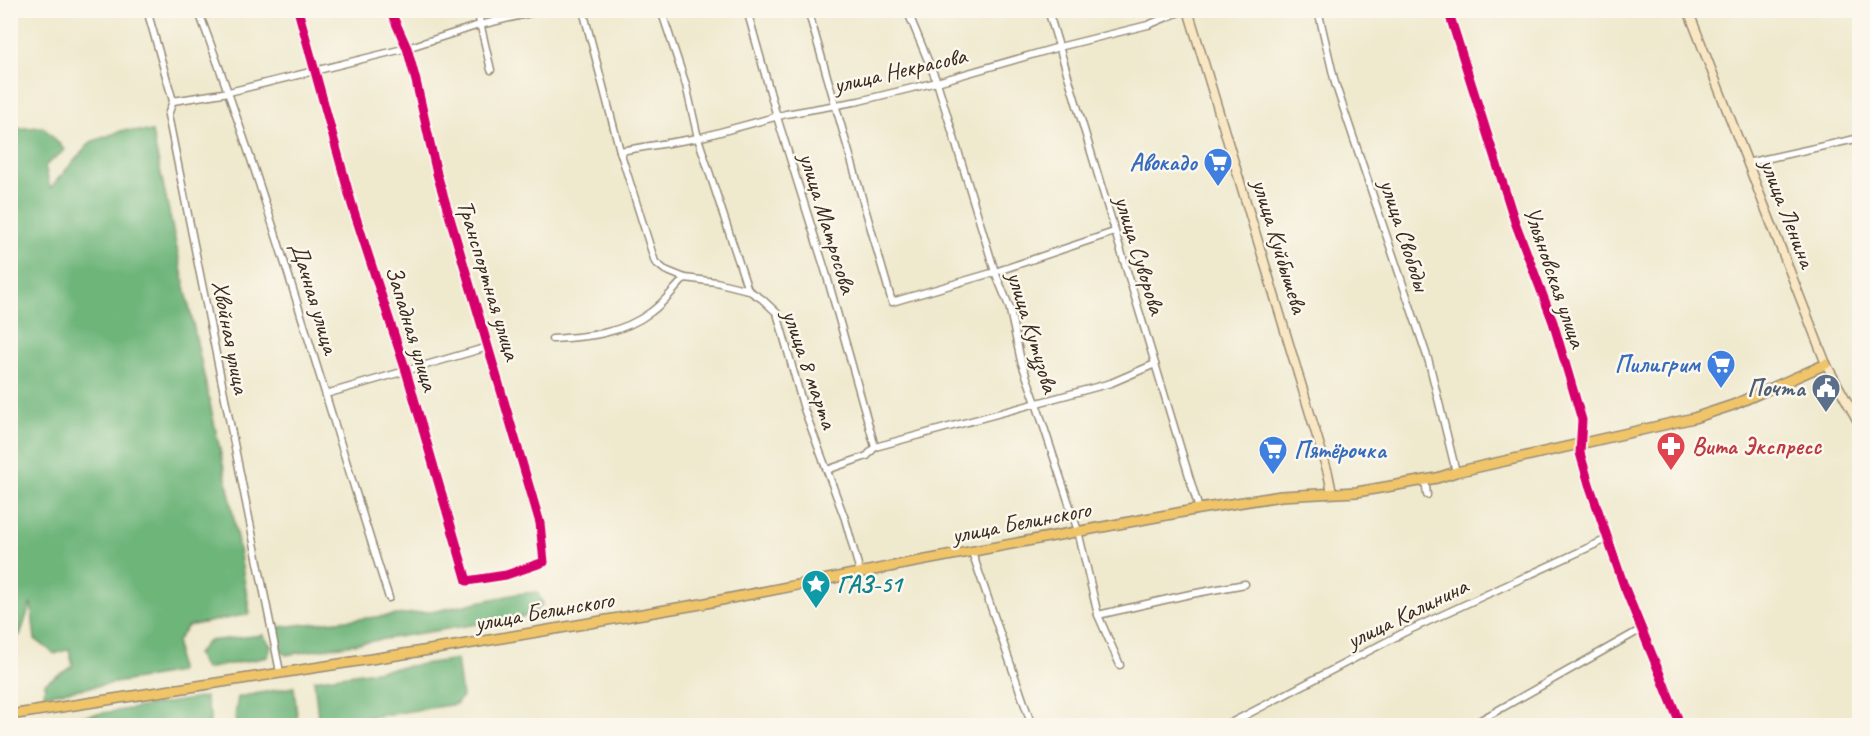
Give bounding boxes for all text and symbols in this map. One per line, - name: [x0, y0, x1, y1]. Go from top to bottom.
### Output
- street label: улица Некрасова: [829, 40, 971, 100]
- supermarket icon: Авокадо: [1202, 146, 1234, 188]
- street label: улица Матросова: [792, 147, 864, 298]
- place label: Авокадо: [1130, 147, 1198, 177]
- street label: улица Ленина: [1753, 153, 1823, 274]
- street label: улица Куйбышева: [1245, 173, 1315, 318]
- street label: улица Свободы: [1372, 174, 1438, 297]
- street label: улица Суворова: [1107, 190, 1173, 319]
- street label: Транспортная улица: [450, 196, 528, 365]
- street label: Ульяновская улица: [1517, 203, 1594, 353]
- street label: Дачная улица: [284, 239, 347, 359]
- street label: Западная улица: [379, 262, 446, 396]
- street label: улица Кутузова: [999, 266, 1066, 398]
- street label: Хвойная улица: [205, 278, 257, 397]
- street label: улица 8 марта: [775, 304, 845, 434]
- supermarket icon: Пилигрим: [1705, 348, 1737, 390]
- place label: Пилигрим: [1615, 349, 1702, 379]
- public building icon: Почта: [1810, 372, 1842, 414]
- place label: Почта: [1747, 373, 1806, 403]
- pharmacy icon: Вита Экспресс: [1655, 430, 1687, 472]
- place label: Вита Экспресс: [1692, 431, 1822, 461]
- supermarket icon: Пятёрочка: [1257, 434, 1289, 476]
- place label: Пятёрочка: [1294, 435, 1387, 465]
- street label: улица Белинского: [947, 494, 1094, 551]
- place icon: ГАЗ-51: [800, 568, 832, 610]
- place label: ГАЗ-51: [837, 569, 905, 599]
- street label: улица Калинина: [1340, 570, 1474, 656]
- street label: улица Белинского: [470, 584, 617, 638]

